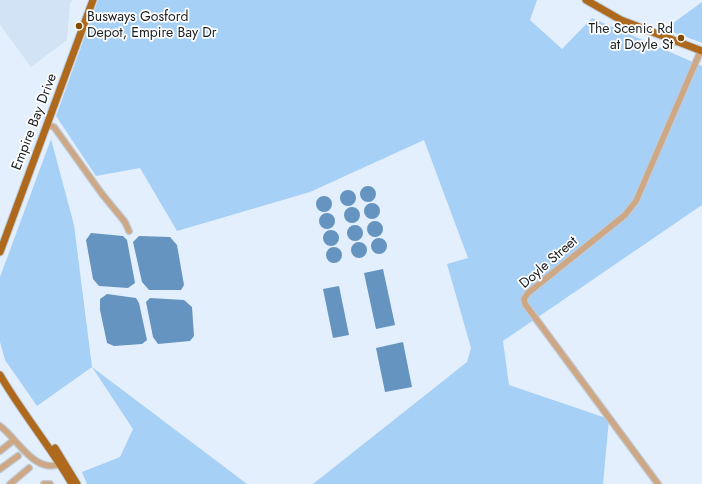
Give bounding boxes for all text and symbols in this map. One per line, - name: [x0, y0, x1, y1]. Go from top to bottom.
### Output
- place label: Busways Gosford Depot, Empire Bay Dr: [87, 10, 217, 42]
- marker: Busways Gosford Depot, Empire Bay Dr: [74, 21, 84, 31]
- place label: The Scenic Rd at Doyle St: [588, 22, 673, 54]
- marker: The Scenic Rd at Doyle St: [676, 33, 686, 43]
- street label: Empire Bay Drive: [9, 71, 61, 173]
- street label: Doyle Street: [517, 233, 581, 293]

